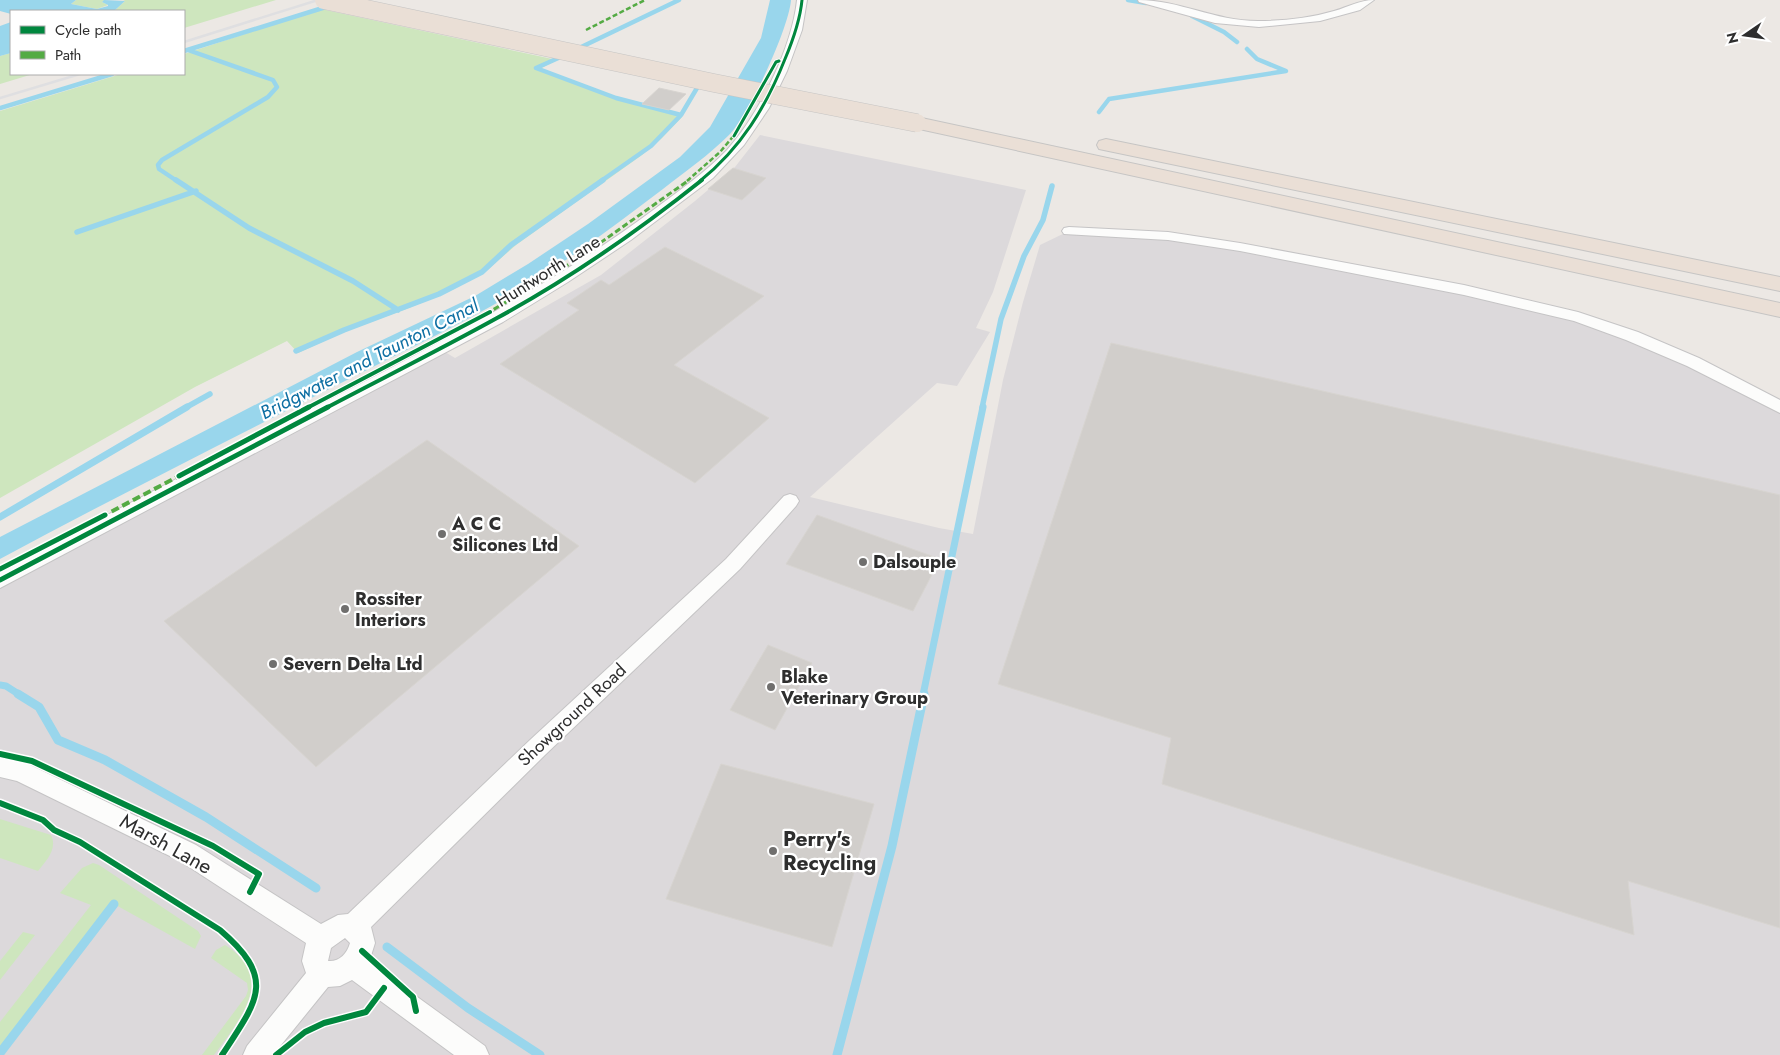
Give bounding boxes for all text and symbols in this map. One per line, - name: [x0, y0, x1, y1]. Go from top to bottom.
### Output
- legend: [10, 10, 185, 75]
- north arrow: [1720, 10, 1770, 60]
- text: Cycle path: [55, 19, 122, 41]
- text: N: [1721, 30, 1743, 46]
- text: Path: [55, 44, 81, 66]
- street label: Huntworth Lane: [491, 229, 605, 313]
- water label: Bridgwater and Taunton Canal: [255, 292, 484, 426]
- place label: A C C Silicones Ltd: [451, 511, 558, 558]
- marker: A C C Silicones Ltd: [436, 528, 448, 540]
- place label: Dalsouple: [873, 549, 956, 575]
- marker: Dalsouple: [857, 556, 869, 568]
- place label: Rossiter Interiors: [355, 586, 426, 633]
- marker: Rossiter Interiors: [339, 603, 351, 615]
- place label: Severn Delta Ltd: [283, 651, 423, 677]
- marker: Severn Delta Ltd: [267, 658, 279, 670]
- street label: Showground Road: [512, 658, 632, 772]
- place label: Blake Veterinary Group: [780, 664, 928, 711]
- marker: Blake Veterinary Group: [765, 681, 777, 693]
- street label: Marsh Lane: [114, 806, 218, 882]
- place label: Perry's Recycling: [783, 824, 876, 878]
- marker: Perry's Recycling: [767, 845, 779, 857]

